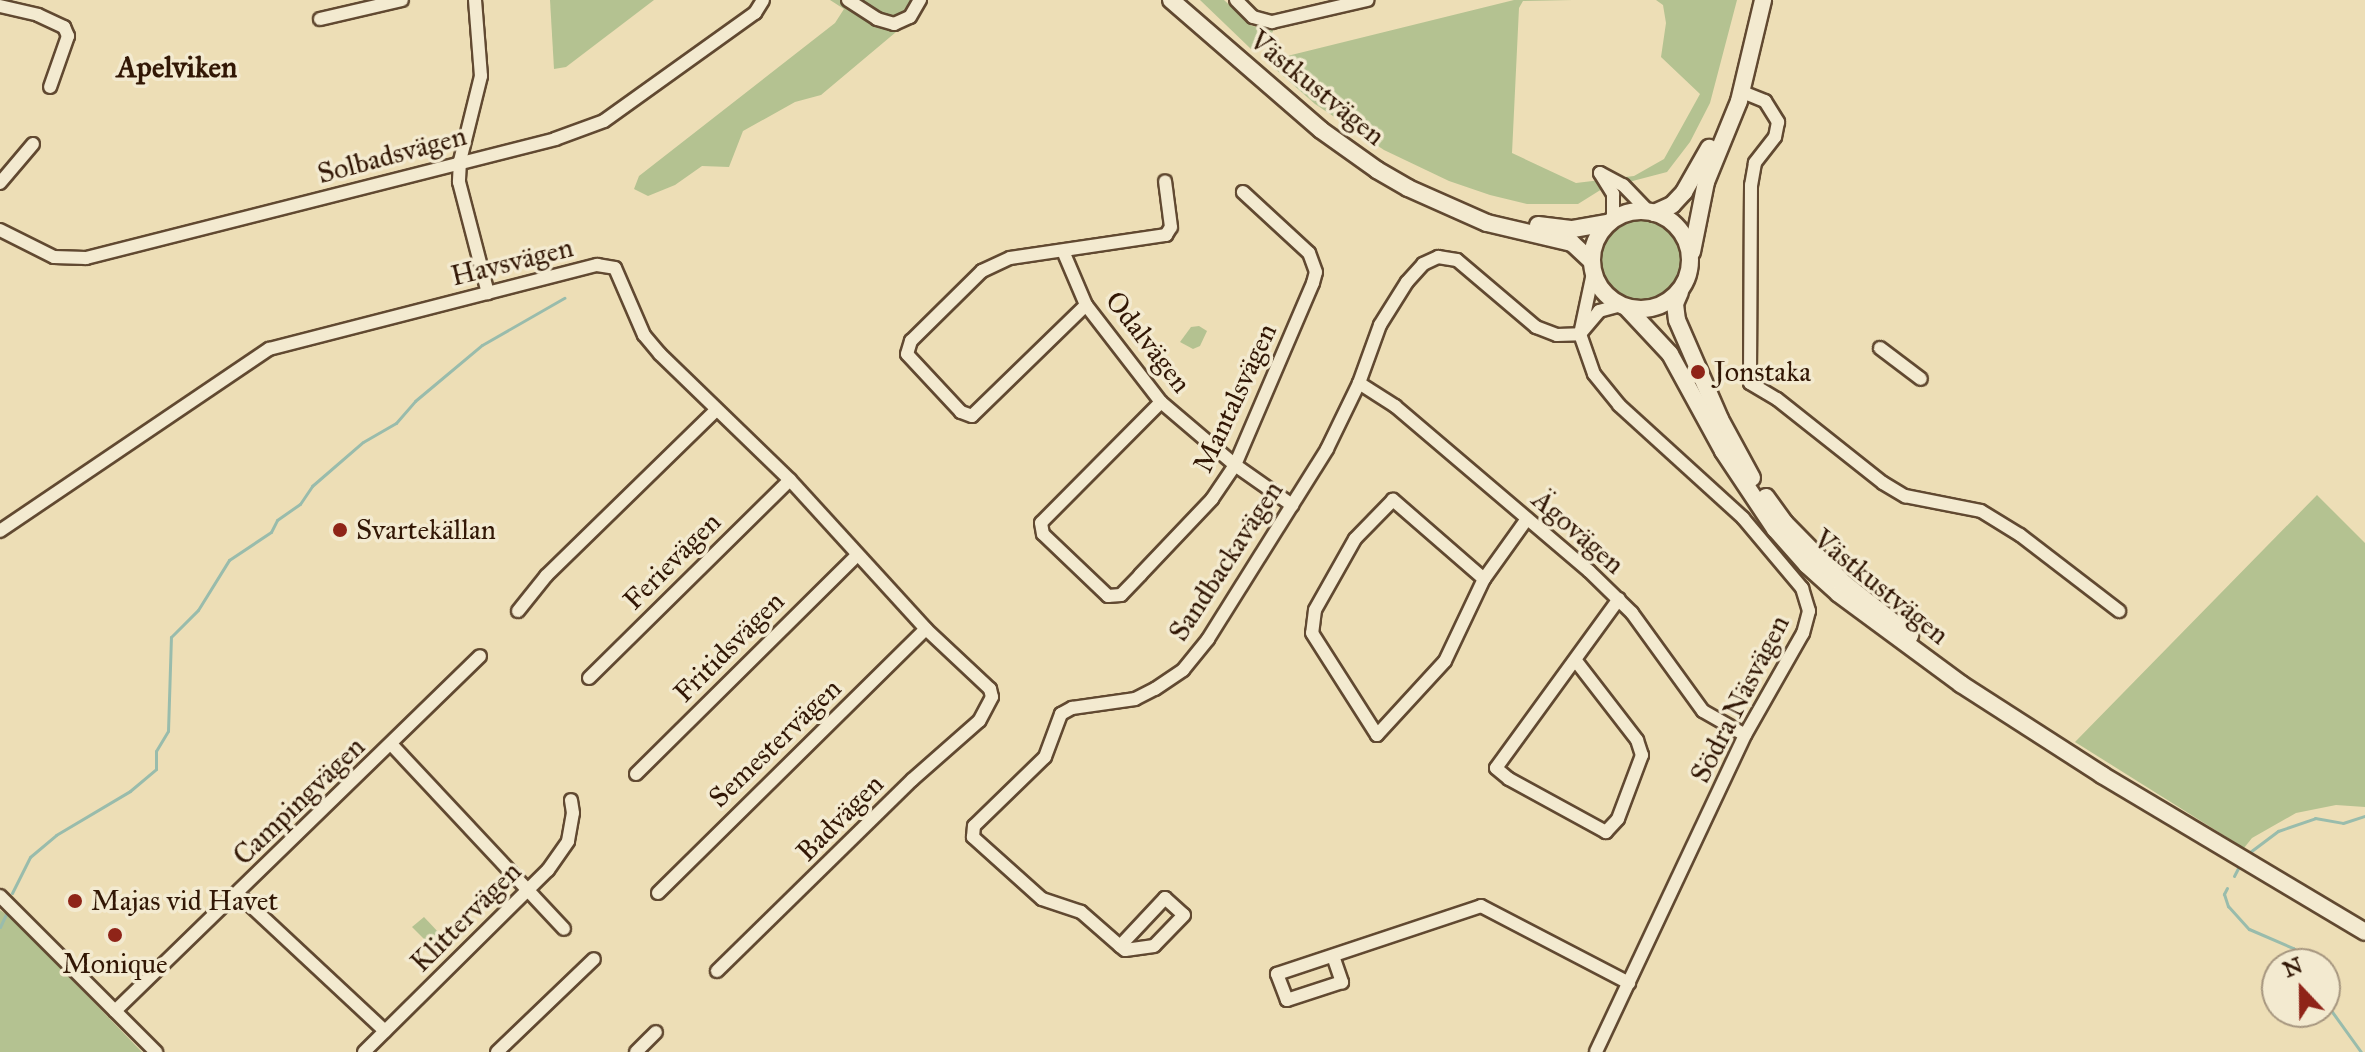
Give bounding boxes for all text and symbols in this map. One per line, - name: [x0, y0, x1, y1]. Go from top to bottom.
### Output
- street label: Västkustvägen: [1243, 23, 1391, 153]
- district label: Apelviken: [117, 49, 237, 85]
- street label: Solbadsvägen: [314, 119, 470, 191]
- street label: Havsvägen: [447, 231, 577, 293]
- street label: Odalvägen: [1098, 285, 1198, 399]
- street label: Mantalsvägen: [1186, 318, 1284, 478]
- place label: Jonstaka: [1714, 355, 1811, 389]
- marker: Jonstaka: [1689, 363, 1707, 381]
- street label: Sandbackavägen: [1162, 475, 1290, 647]
- street label: Ägovägen: [1525, 483, 1631, 581]
- street label: Ferievägen: [616, 505, 728, 617]
- place label: Svartekällan: [356, 513, 496, 547]
- marker: Svartekällan: [331, 521, 349, 539]
- street label: Västkustvägen: [1807, 522, 1955, 652]
- street label: Fritidsvägen: [667, 585, 791, 709]
- street label: Södra Näsvägen: [1683, 610, 1797, 788]
- street label: Semestervägen: [702, 672, 848, 814]
- street label: Campingvägen: [226, 730, 372, 872]
- street label: Badvägen: [789, 767, 891, 869]
- street label: Klittervägen: [404, 855, 528, 979]
- place label: Majas vid Havet: [91, 884, 278, 918]
- marker: Majas vid Havet: [66, 892, 84, 910]
- marker: Monique: [106, 926, 124, 944]
- place label: Monique: [62, 947, 168, 981]
- north arrow: [2261, 948, 2341, 1028]
- text: N: [2279, 951, 2306, 983]

